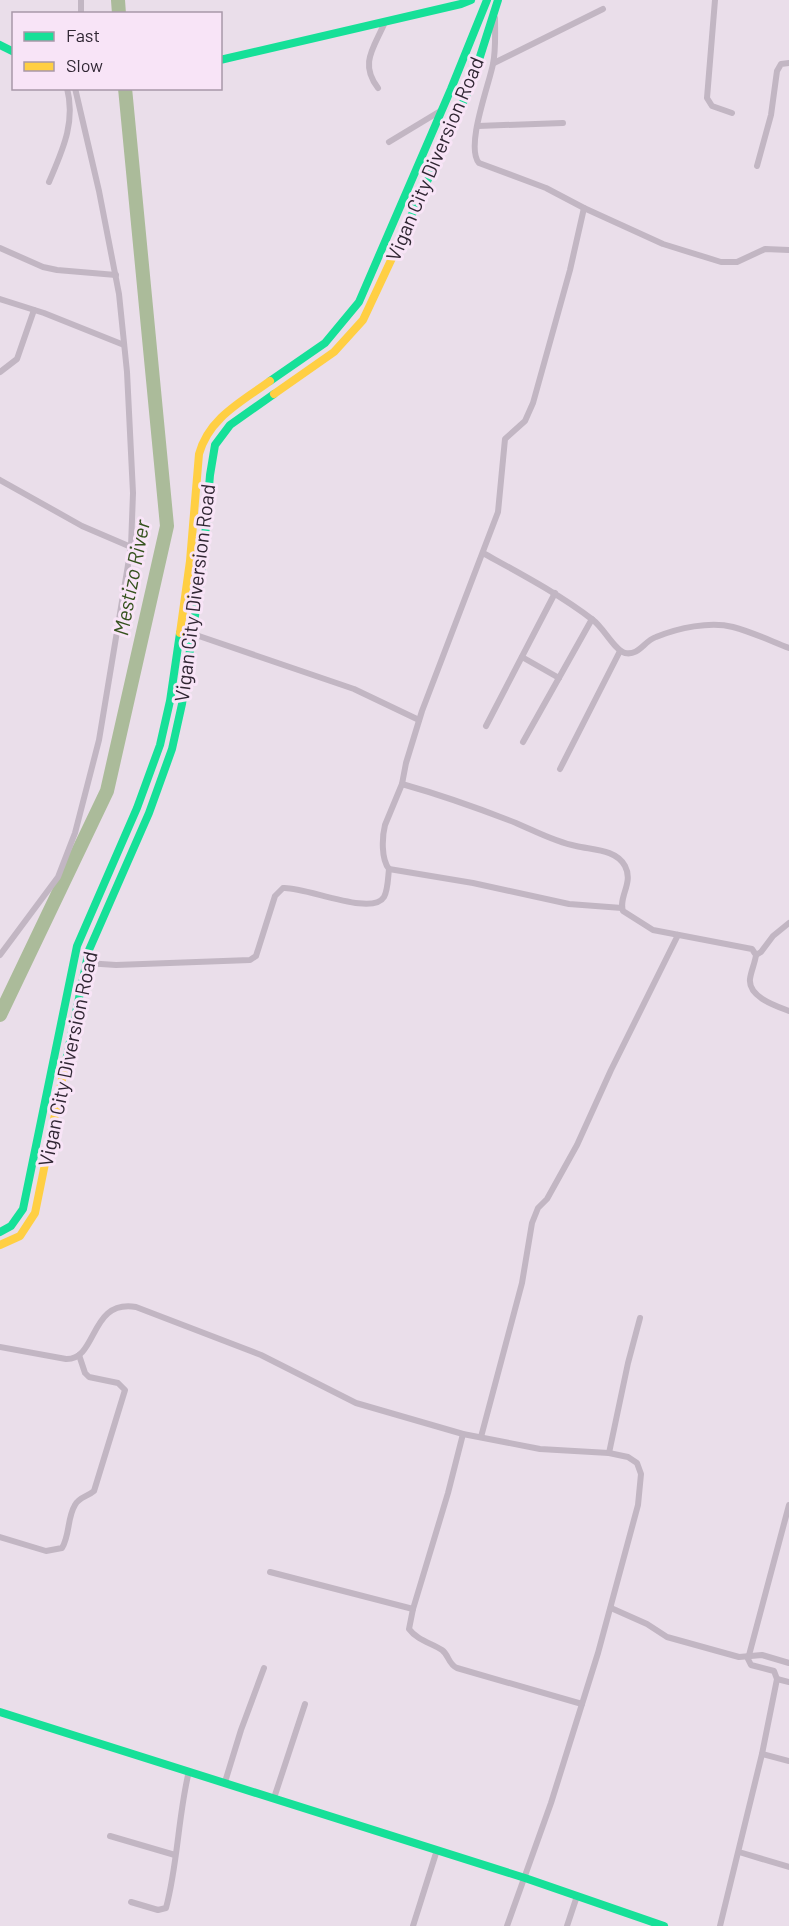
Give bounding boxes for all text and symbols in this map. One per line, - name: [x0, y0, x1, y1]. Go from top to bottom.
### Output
- legend: [12, 12, 222, 90]
- text: Fast: [66, 24, 100, 46]
- street label: Vigan City Diversion Road: [380, 53, 488, 264]
- text: Slow: [66, 54, 103, 76]
- street label: Vigan City Diversion Road: [169, 483, 219, 703]
- water label: Mestizo River: [107, 517, 154, 638]
- street label: Vigan City Diversion Road: [32, 949, 102, 1169]

